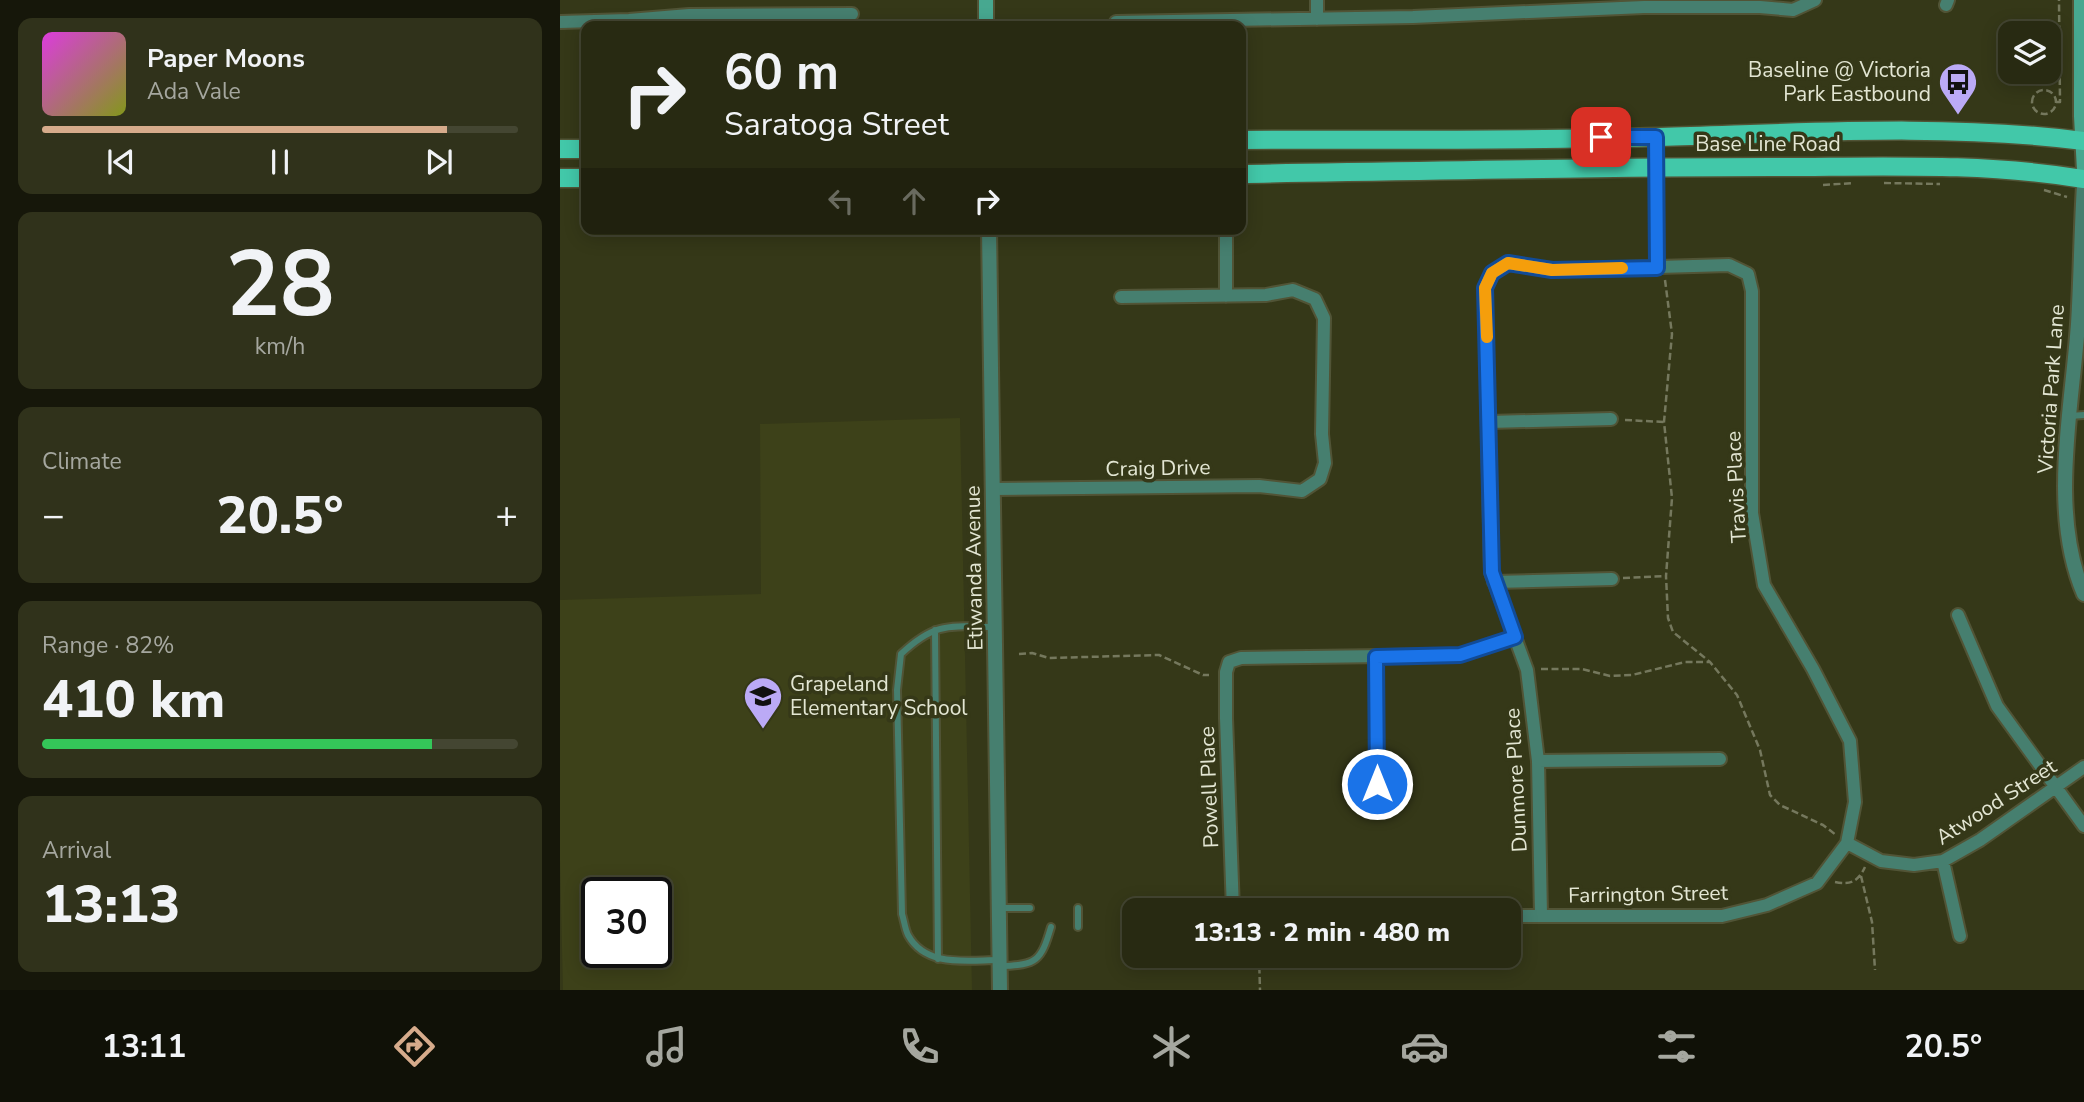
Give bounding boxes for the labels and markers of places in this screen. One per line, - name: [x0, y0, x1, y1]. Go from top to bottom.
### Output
- place label: Baseline @ Victoria Park Eastbound: [1748, 56, 1931, 108]
- bus stop icon: Baseline @ Victoria Park Eastbound: [1937, 61, 1979, 116]
- pin: [1571, 107, 1631, 167]
- place label: Grapeland Elementary School: [790, 670, 968, 722]
- school or university icon: Grapeland Elementary School: [742, 675, 784, 730]

